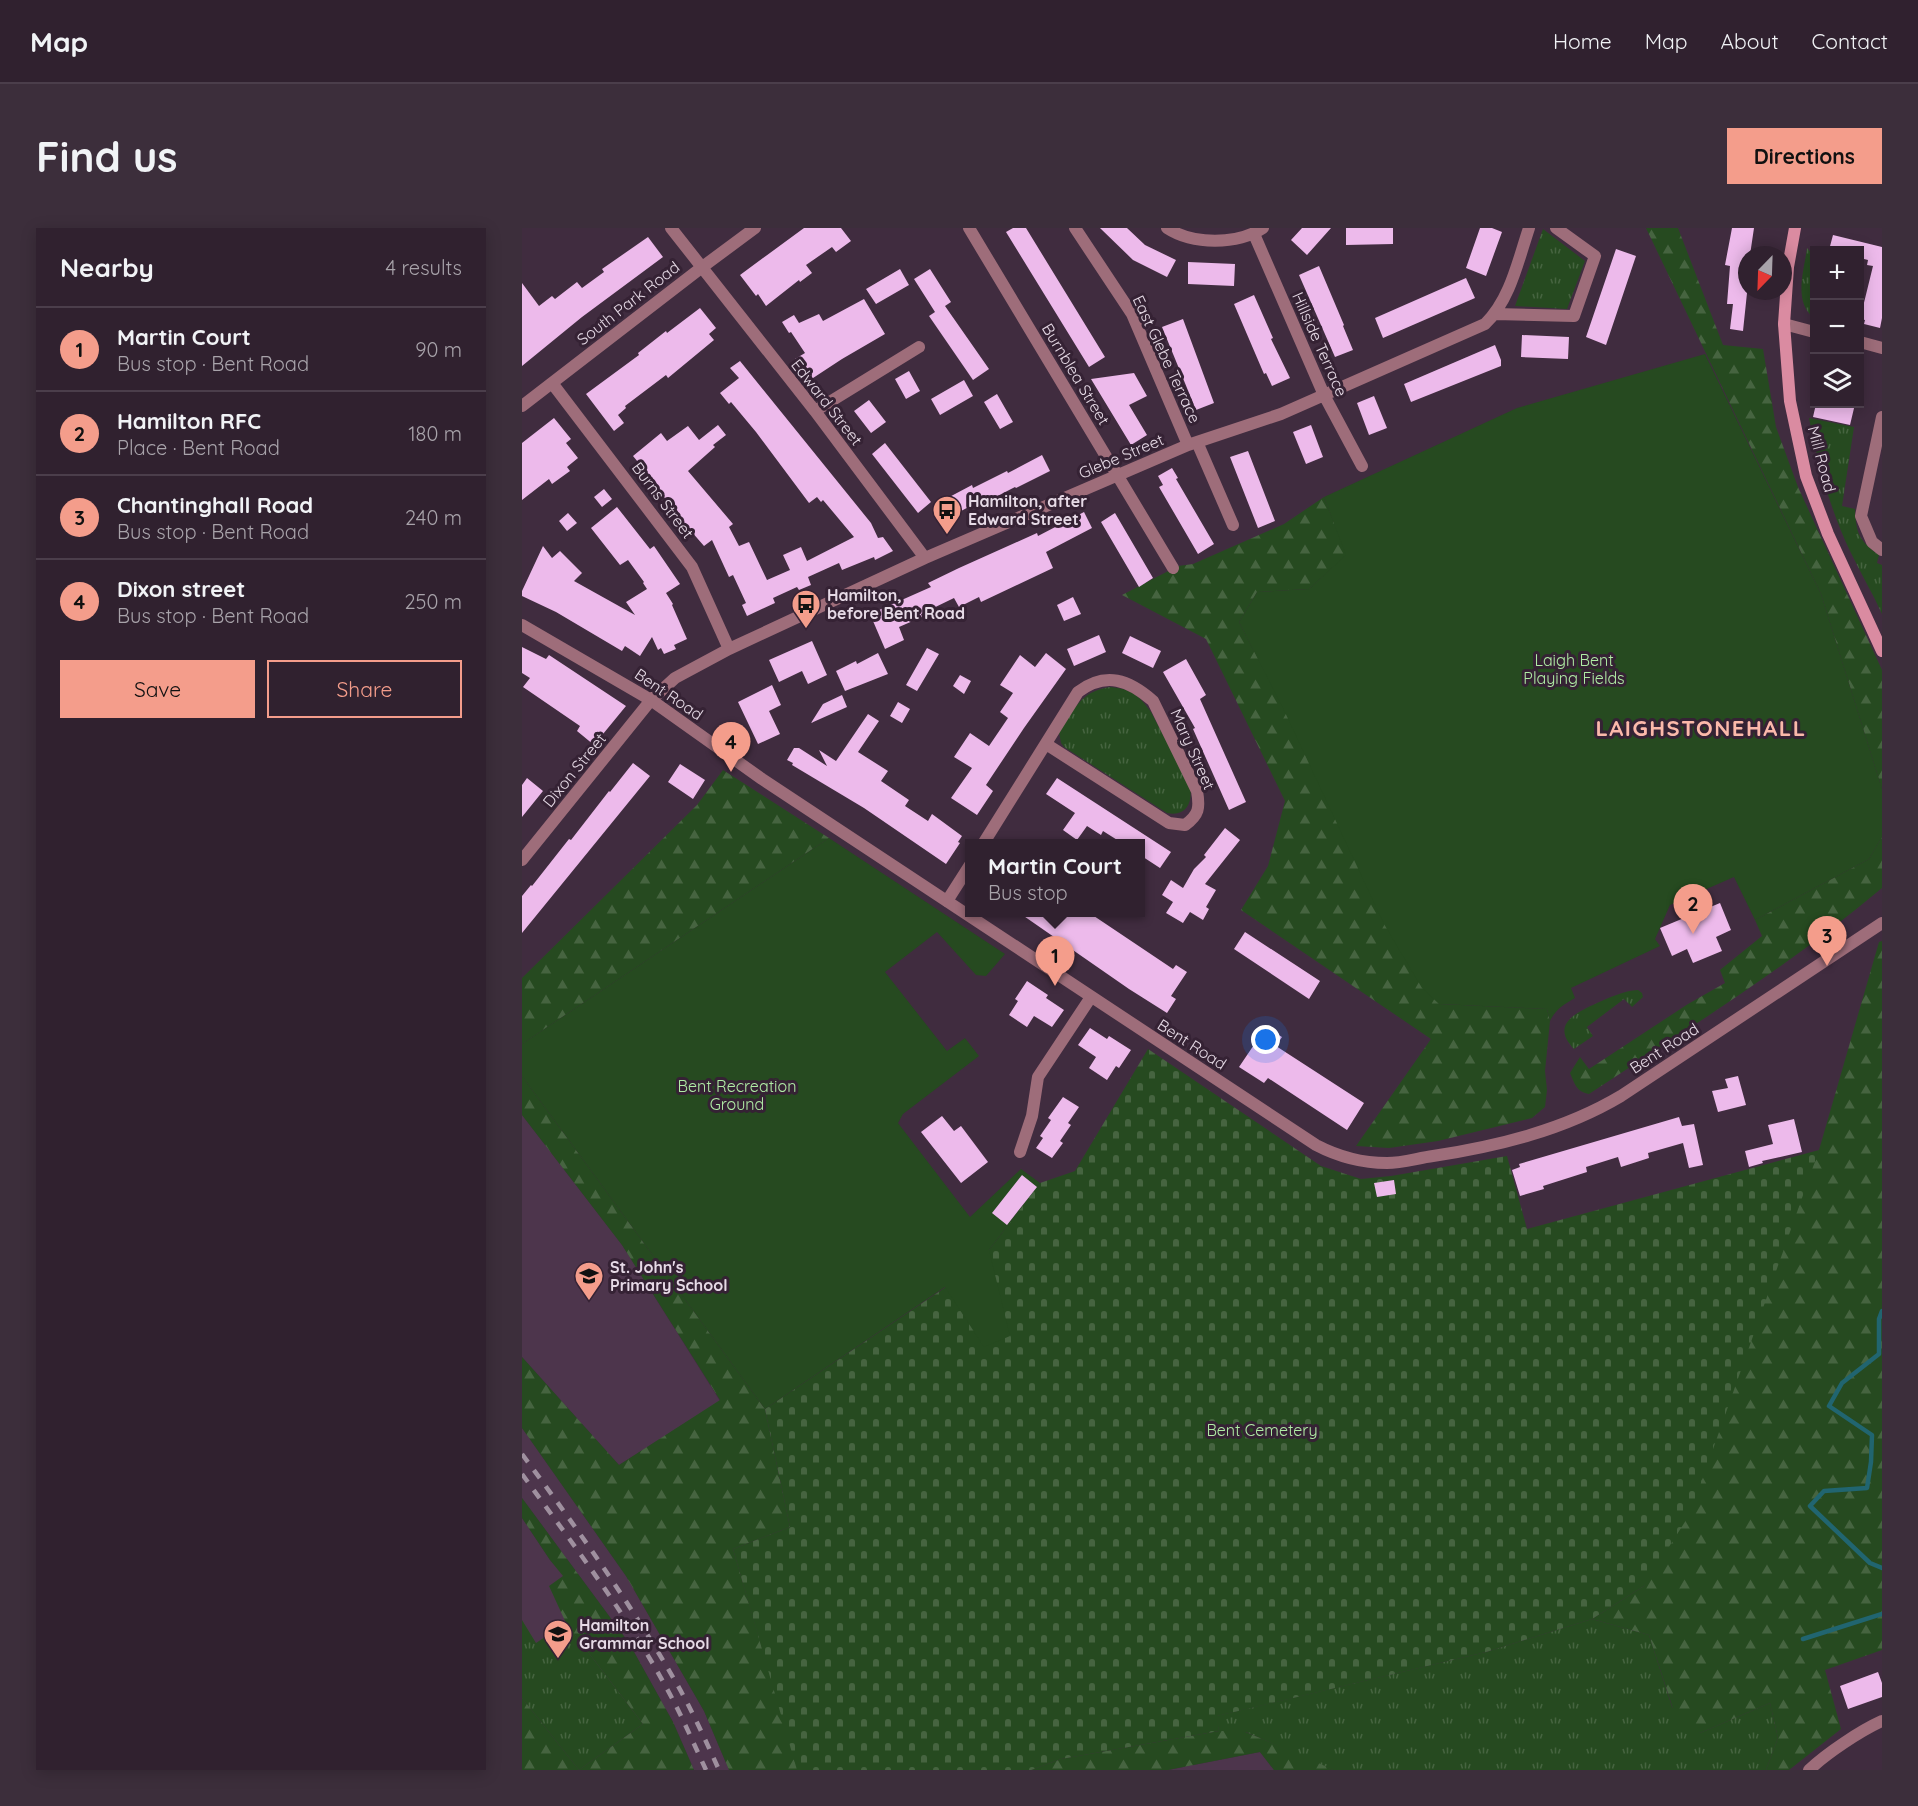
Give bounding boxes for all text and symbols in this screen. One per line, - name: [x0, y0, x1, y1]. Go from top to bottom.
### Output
- text: Map: [30, 24, 88, 59]
- text: Home: [1553, 28, 1612, 54]
- text: Map: [1645, 28, 1688, 54]
- text: About: [1721, 28, 1779, 54]
- text: Contact: [1812, 28, 1888, 54]
- button: Directions: [1727, 128, 1882, 184]
- text: Find us: [36, 130, 178, 183]
- north arrow: [1738, 246, 1792, 300]
- map controls: [1810, 246, 1864, 408]
- button: +: [1810, 246, 1864, 300]
- text: Nearby: [60, 251, 154, 284]
- text: 4 results: [386, 255, 462, 280]
- street label: South Park Road: [573, 257, 683, 349]
- street label: Hillside Terrace: [1288, 289, 1352, 399]
- street label: East Glebe Terrace: [1129, 292, 1205, 426]
- button: −: [1810, 300, 1864, 354]
- street label: Burnblea Street: [1038, 320, 1114, 428]
- text: Martin Court: [117, 323, 251, 351]
- text: 1: [76, 337, 83, 362]
- text: 90 m: [415, 337, 462, 362]
- text: Bus stop · Bent Road: [117, 351, 309, 376]
- button: layers: [1810, 354, 1864, 408]
- street label: Edward Street: [787, 355, 867, 449]
- text: Hamilton RFC: [117, 407, 261, 435]
- text: 2: [74, 421, 85, 446]
- text: 180 m: [408, 421, 462, 446]
- street label: Mill Road: [1804, 424, 1840, 494]
- street label: Glebe Street: [1075, 429, 1167, 483]
- text: Place · Bent Road: [117, 435, 280, 460]
- street label: Burns Street: [628, 458, 698, 542]
- text: Chantinghall Road: [117, 491, 313, 519]
- place label: Hamilton, after Edward Street: [968, 491, 1087, 529]
- bus stop icon: Hamilton, after Edward Street: [931, 494, 963, 536]
- text: 3: [74, 505, 85, 530]
- text: 240 m: [405, 505, 462, 530]
- text: Bus stop · Bent Road: [117, 519, 309, 544]
- text: Dixon street: [117, 575, 245, 603]
- place label: Hamilton, before Bent Road: [827, 585, 965, 623]
- bus stop icon: Hamilton, before Bent Road: [790, 588, 822, 630]
- text: 4: [74, 589, 85, 614]
- text: 250 m: [404, 589, 462, 614]
- text: Bus stop · Bent Road: [117, 603, 309, 628]
- park label: Laigh Bent Playing Fields: [1523, 650, 1625, 688]
- button: Save: [60, 660, 255, 718]
- button: Share: [267, 660, 462, 718]
- street label: Bent Road: [631, 664, 707, 724]
- street label: Mary Street: [1166, 706, 1220, 792]
- district label: LAIGHSTONEHALL: [1595, 714, 1807, 742]
- pin: 4: [712, 722, 750, 772]
- street label: Dixon Street: [538, 729, 610, 811]
- popup: [965, 839, 1145, 917]
- text: Martin Court: [988, 852, 1122, 880]
- text: Bus stop: [988, 880, 1068, 905]
- pin: 2: [1674, 884, 1712, 934]
- pin: 3: [1808, 916, 1846, 966]
- pin: 1: [1036, 936, 1074, 986]
- street label: Bent Road: [1154, 1014, 1230, 1074]
- street label: Bent Road: [1626, 1018, 1702, 1078]
- your location: [1251, 1025, 1280, 1054]
- park label: Bent Recreation Ground: [678, 1076, 796, 1114]
- place label: St. John's Primary School: [610, 1257, 728, 1295]
- school or university icon: St. John's Primary School: [573, 1260, 605, 1302]
- park label: Bent Cemetery: [1206, 1420, 1318, 1440]
- place label: Hamilton Grammar School: [579, 1615, 709, 1653]
- school or university icon: Hamilton Grammar School: [542, 1618, 574, 1660]

